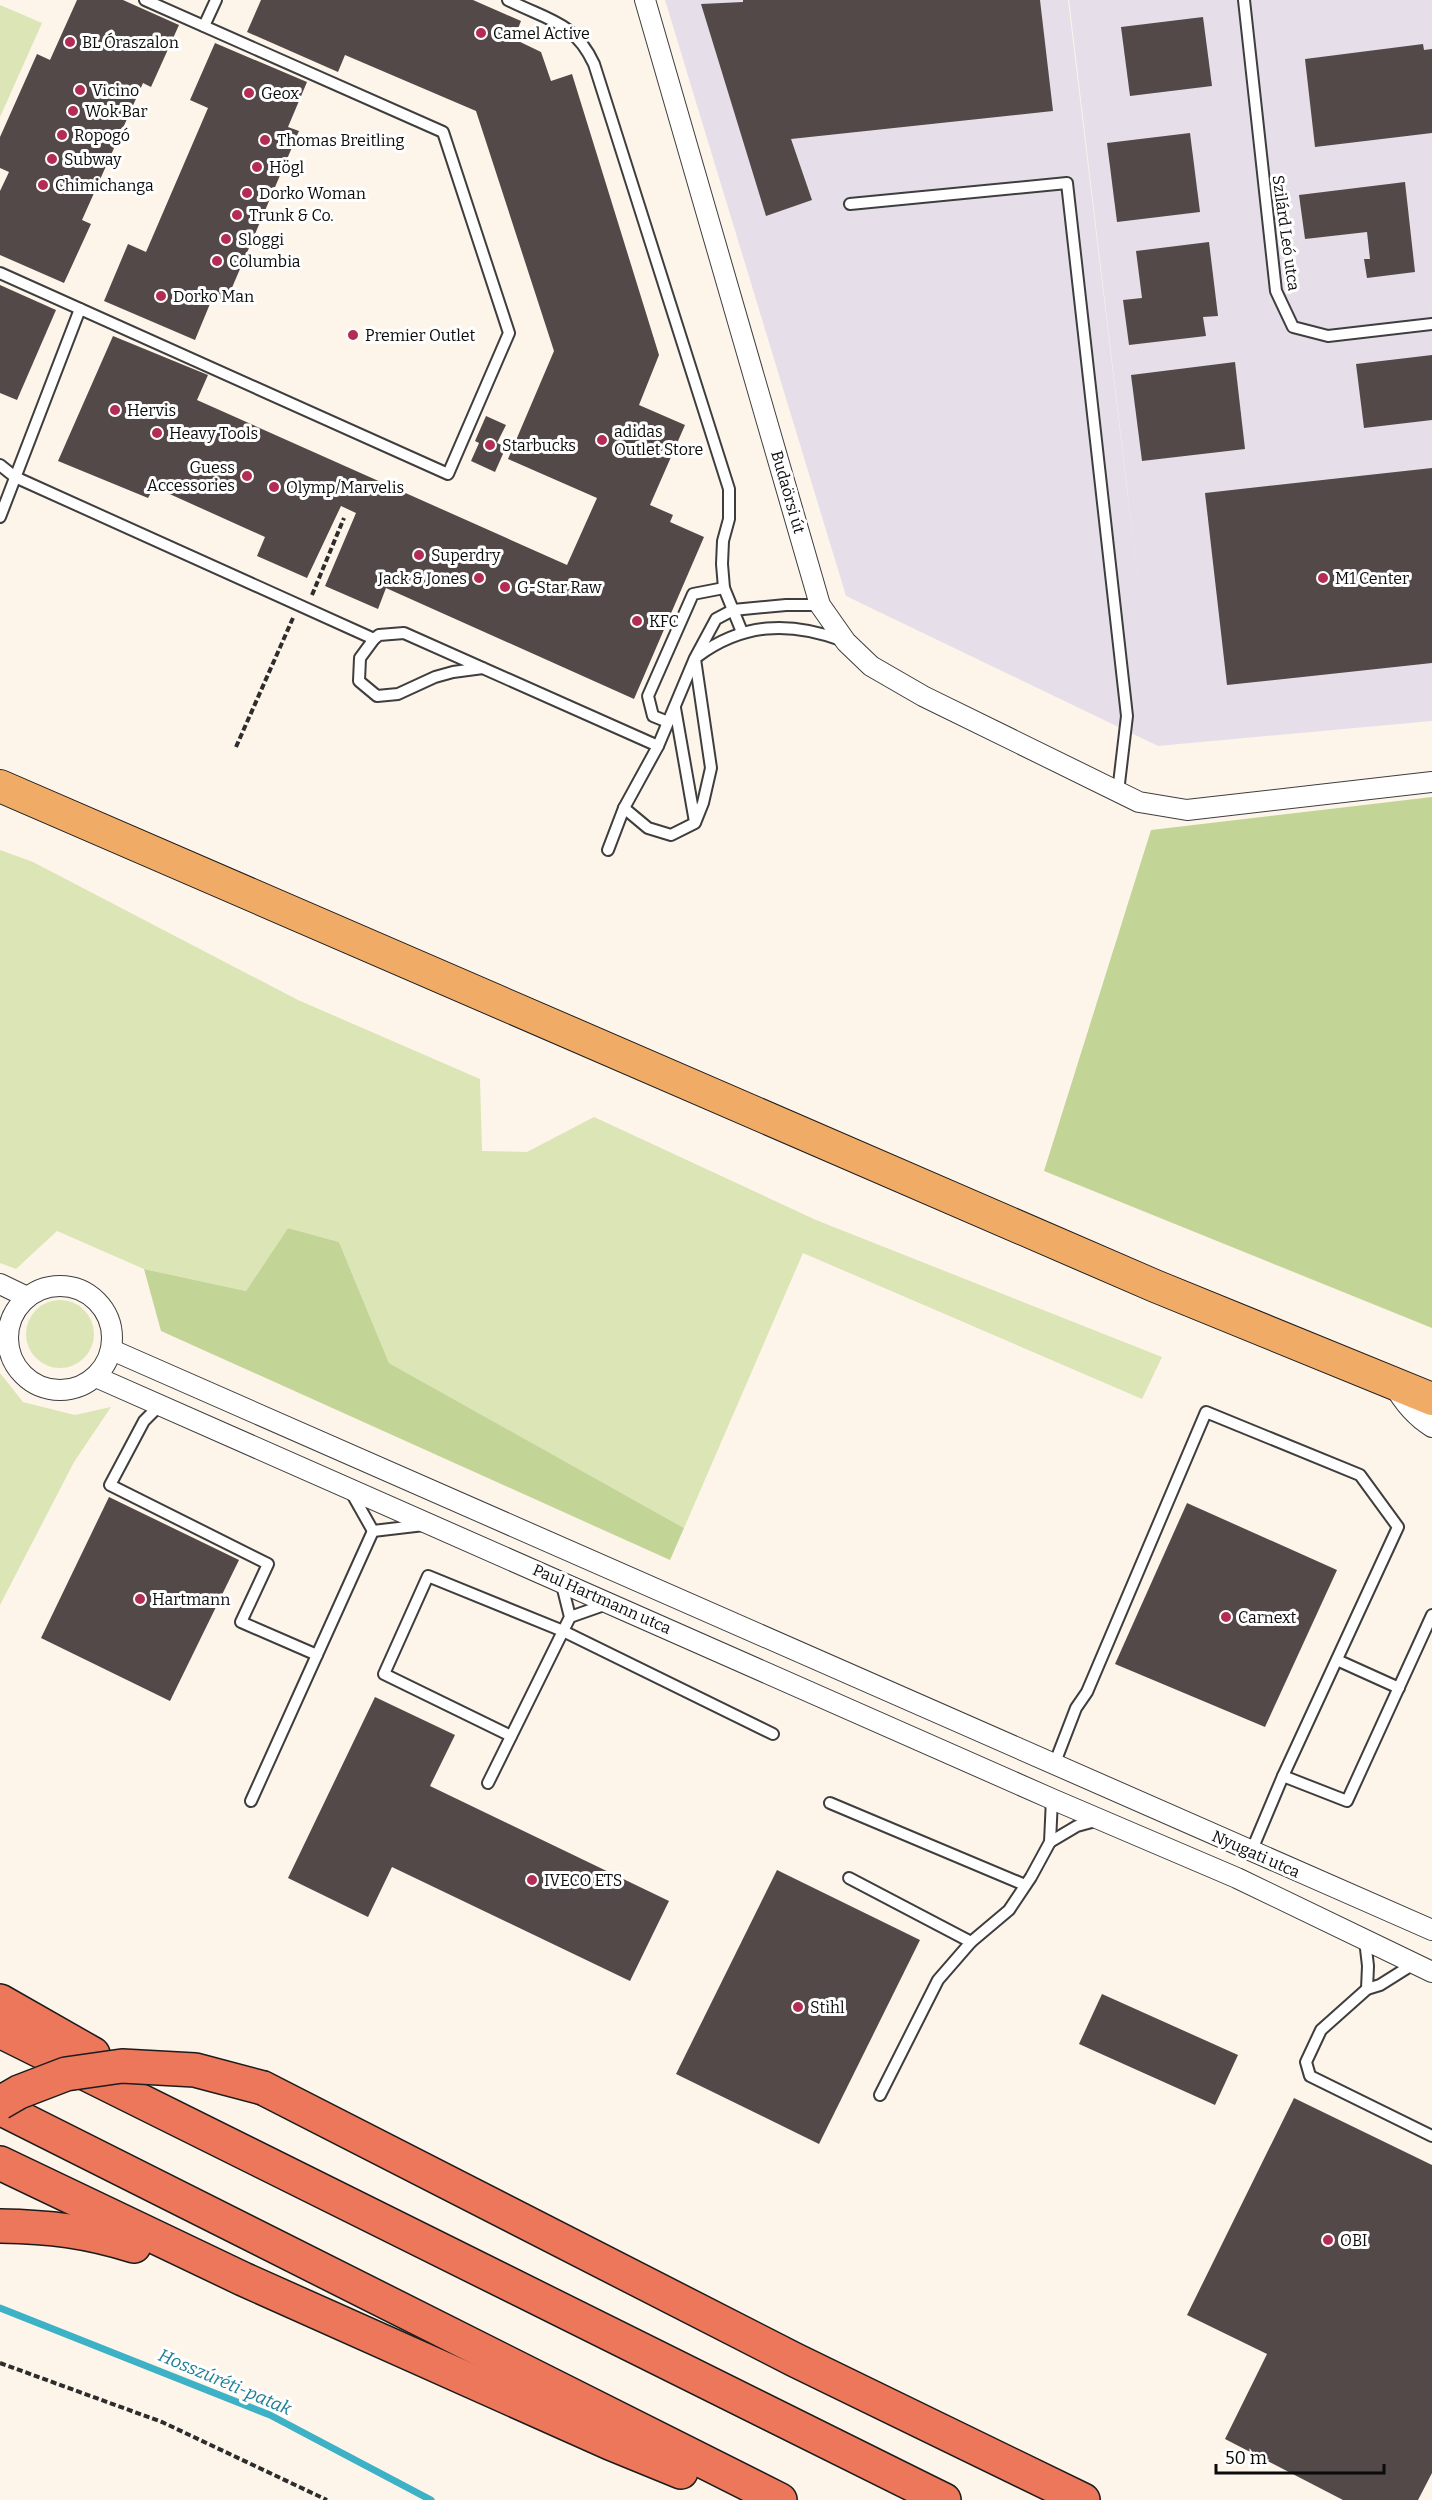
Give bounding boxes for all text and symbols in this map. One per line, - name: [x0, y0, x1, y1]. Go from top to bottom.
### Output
- place label: Camel Active: [493, 24, 590, 43]
- marker: Camel Active: [474, 26, 488, 40]
- place label: BL Óraszalon: [82, 32, 179, 52]
- marker: BL Óraszalon: [63, 35, 77, 49]
- place label: Vicino: [92, 81, 139, 100]
- marker: Vicino: [73, 83, 87, 97]
- place label: Geox: [261, 84, 299, 103]
- marker: Geox: [242, 86, 256, 100]
- place label: Wok Bar: [85, 102, 147, 121]
- marker: Wok Bar: [66, 104, 80, 118]
- place label: Ropogó: [74, 126, 130, 145]
- marker: Ropogó: [55, 128, 69, 142]
- place label: Thomas Breitling: [277, 131, 405, 150]
- marker: Thomas Breitling: [258, 133, 272, 147]
- place label: Subway: [64, 150, 122, 169]
- marker: Subway: [45, 152, 59, 166]
- place label: Högl: [269, 158, 304, 177]
- marker: Högl: [250, 160, 264, 174]
- street label: Szilárd Leó utca: [1268, 174, 1304, 292]
- place label: Chimichanga: [55, 176, 154, 195]
- marker: Chimichanga: [36, 178, 50, 192]
- place label: Dorko Woman: [259, 184, 366, 203]
- marker: Dorko Woman: [240, 186, 254, 200]
- place label: Trunk & Co.: [249, 206, 334, 225]
- marker: Trunk & Co.: [230, 208, 244, 222]
- place label: Sloggi: [238, 230, 284, 249]
- marker: Sloggi: [219, 232, 233, 246]
- place label: Columbia: [229, 252, 301, 271]
- marker: Columbia: [210, 254, 224, 268]
- place label: Dorko Man: [173, 287, 254, 306]
- marker: Dorko Man: [154, 289, 168, 303]
- place label: Premier Outlet: [365, 326, 476, 345]
- marker: Premier Outlet: [346, 328, 360, 342]
- place label: Hervis: [127, 401, 176, 420]
- marker: Hervis: [108, 403, 122, 417]
- place label: adidas Outlet Store: [614, 422, 703, 459]
- place label: Heavy Tools: [169, 424, 258, 443]
- marker: Heavy Tools: [150, 426, 164, 440]
- marker: adidas Outlet Store: [595, 433, 609, 447]
- place label: Starbucks: [502, 436, 576, 455]
- marker: Starbucks: [483, 438, 497, 452]
- street label: Budaörsi út: [767, 448, 809, 536]
- place label: Guess Accessories: [147, 458, 235, 495]
- marker: Guess Accessories: [240, 469, 254, 483]
- place label: Olymp/Marvelis: [286, 478, 404, 497]
- marker: Olymp/Marvelis: [267, 480, 281, 494]
- place label: Superdry: [431, 546, 501, 565]
- marker: Superdry: [412, 548, 426, 562]
- place label: Jack & Jones: [377, 569, 467, 588]
- place label: M1 Center: [1335, 569, 1409, 588]
- marker: Jack & Jones: [472, 571, 486, 585]
- marker: M1 Center: [1316, 571, 1330, 585]
- place label: G-Star Raw: [517, 578, 602, 597]
- marker: G-Star Raw: [498, 580, 512, 594]
- place label: KFC: [649, 612, 679, 631]
- marker: KFC: [630, 614, 644, 628]
- street label: Paul Hartmann utca: [530, 1560, 674, 1638]
- place label: Hartmann: [152, 1590, 230, 1609]
- marker: Hartmann: [133, 1592, 147, 1606]
- place label: Carnext: [1238, 1608, 1297, 1627]
- marker: Carnext: [1219, 1610, 1233, 1624]
- street label: Nyugati utca: [1209, 1826, 1303, 1882]
- place label: IVECO ETS: [544, 1871, 622, 1890]
- marker: IVECO ETS: [525, 1873, 539, 1887]
- place label: Stihl: [810, 1998, 845, 2017]
- marker: Stihl: [791, 2000, 805, 2014]
- place label: OBI: [1340, 2231, 1367, 2250]
- marker: OBI: [1321, 2233, 1335, 2247]
- water label: Hosszúréti-patak: [155, 2344, 295, 2420]
- scale bar: [1216, 2437, 1384, 2475]
- text: 50 m: [1225, 2447, 1267, 2469]

